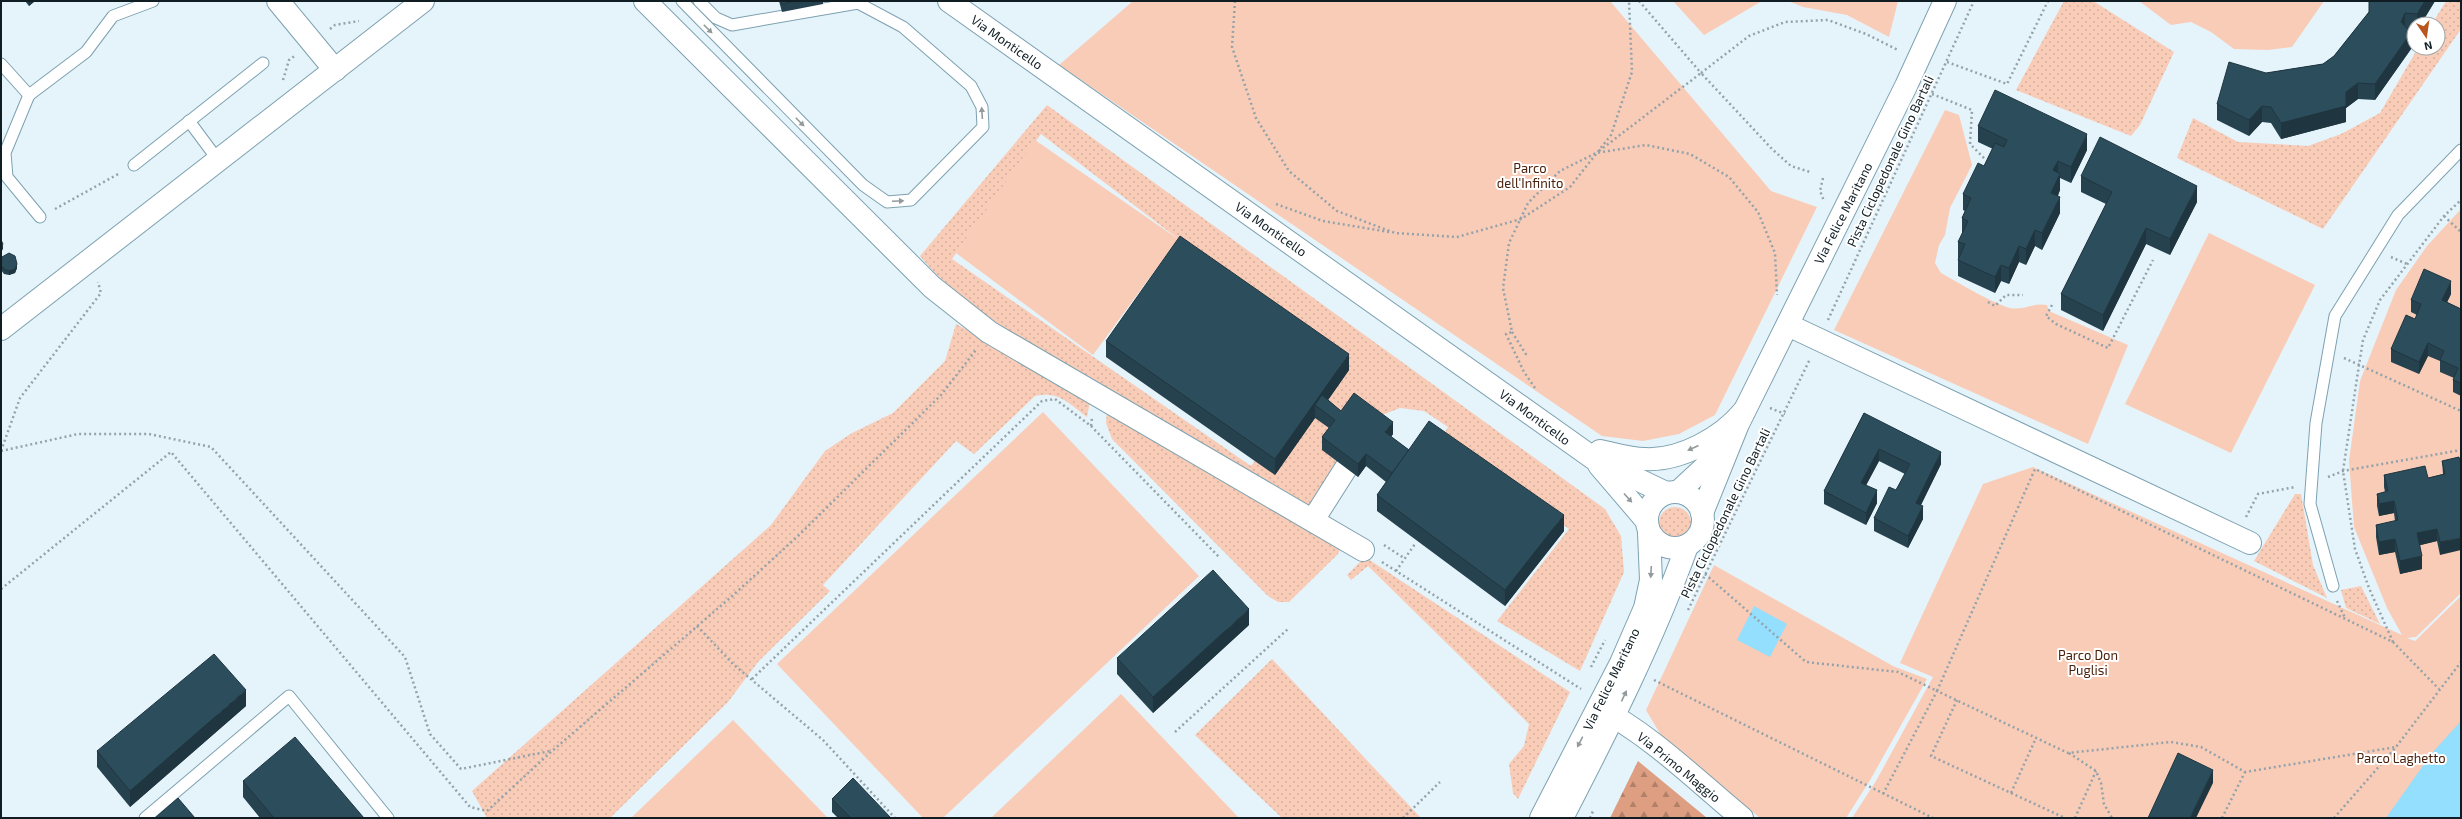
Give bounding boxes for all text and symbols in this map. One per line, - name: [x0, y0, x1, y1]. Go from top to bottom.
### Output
- street label: Via Monticello: [968, 11, 1046, 73]
- north arrow: [2406, 16, 2446, 56]
- one-way arrow: [703, 24, 713, 34]
- text: N: [2423, 39, 2434, 53]
- street label: Pista Ciclopedonale Gino Bartali: [1843, 73, 1937, 249]
- one-way arrow: [979, 106, 985, 119]
- one-way arrow: [795, 117, 805, 127]
- street label: Via Felice Maritano: [1810, 159, 1876, 267]
- park label: Parco dell'Infinito: [1497, 160, 1563, 191]
- one-way arrow: [892, 198, 905, 204]
- street label: Via Monticello: [1232, 198, 1310, 260]
- street label: Via Monticello: [1496, 386, 1574, 448]
- street label: Pista Ciclopedonale Gino Bartali: [1677, 425, 1773, 601]
- one-way arrow: [1687, 445, 1699, 451]
- one-way arrow: [1624, 492, 1633, 503]
- one-way arrow: [1648, 566, 1654, 579]
- street label: Via Felice Maritano: [1579, 625, 1643, 733]
- park label: Parco Don Puglisi: [2058, 647, 2118, 678]
- one-way arrow: [1621, 690, 1627, 702]
- street label: Via Primo Maggio: [1634, 728, 1724, 806]
- one-way arrow: [1577, 736, 1583, 748]
- park label: Parco Laghetto: [2356, 750, 2446, 766]

